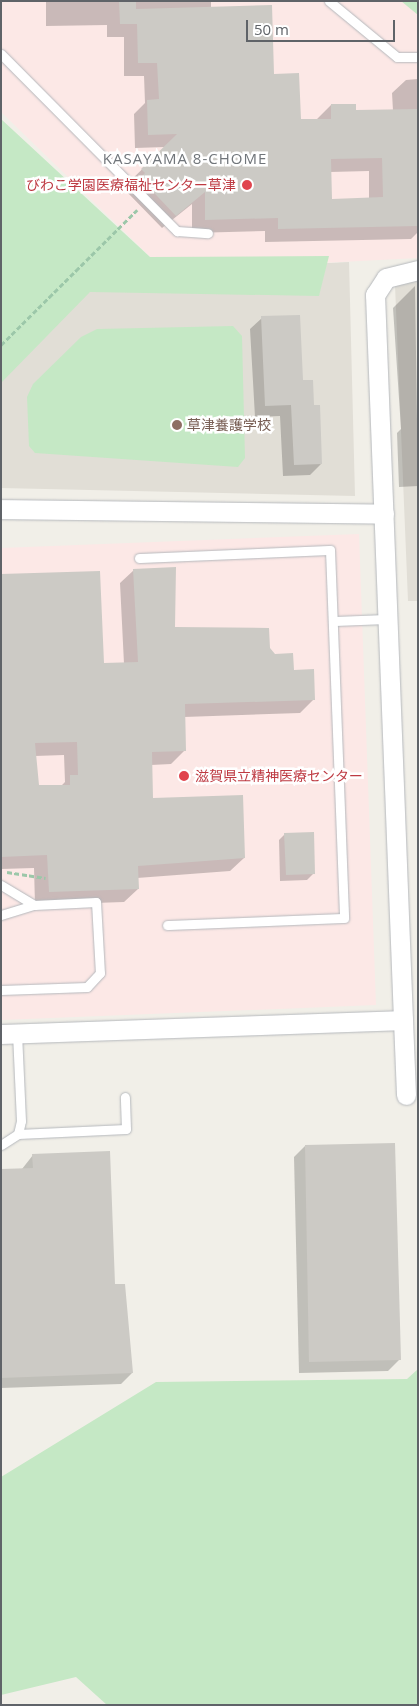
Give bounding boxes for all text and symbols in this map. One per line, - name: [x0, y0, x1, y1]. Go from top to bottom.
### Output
- scale bar: [249, 10, 398, 42]
- text: 50 m: [254, 19, 289, 39]
- district label: KASAYAMA 8-CHOME: [101, 150, 269, 168]
- place label: びわこ学園医療福祉センター草津: [26, 177, 236, 193]
- marker: びわこ学園医療福祉センター草津: [240, 178, 254, 192]
- place label: 草津養護学校: [187, 417, 271, 433]
- marker: 草津養護学校: [171, 419, 183, 431]
- place label: 滋賀県立精神医療センター: [195, 768, 363, 784]
- marker: 滋賀県立精神医療センター: [177, 769, 191, 783]

